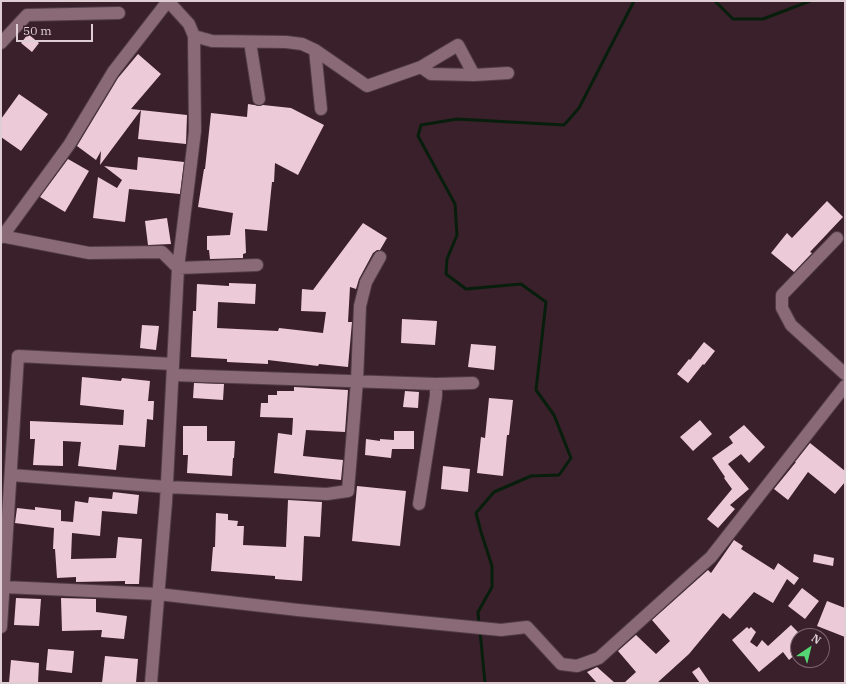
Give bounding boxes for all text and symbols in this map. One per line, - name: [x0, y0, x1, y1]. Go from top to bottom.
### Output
- scale bar: [18, 16, 95, 42]
- text: 50 m: [23, 23, 52, 38]
- north arrow: [790, 628, 830, 668]
- text: N: [809, 631, 824, 647]

